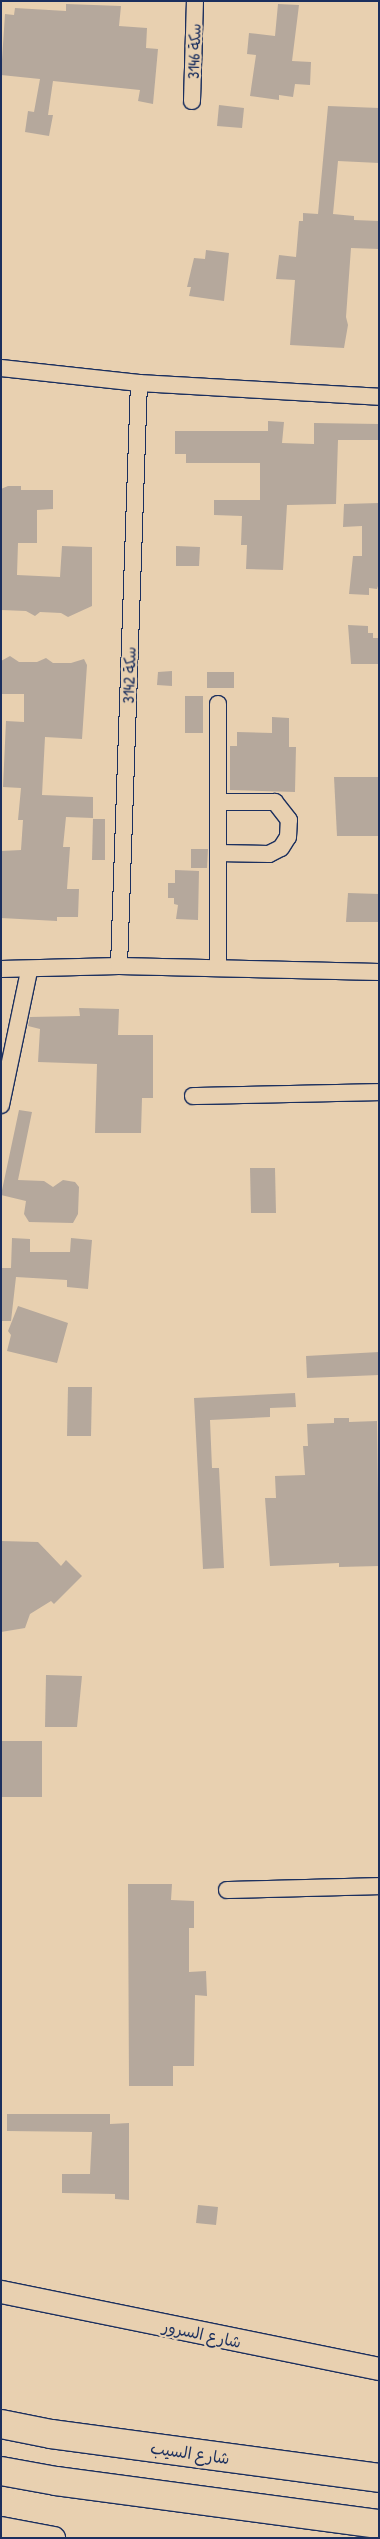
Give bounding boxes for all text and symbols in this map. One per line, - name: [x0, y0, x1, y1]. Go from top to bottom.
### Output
- street label: سكة 3146: [183, 23, 205, 79]
- street label: سكة 3142: [118, 646, 140, 704]
- street label: شارع السرور: [161, 2316, 243, 2352]
- street label: شارع السيب: [149, 2438, 231, 2468]

